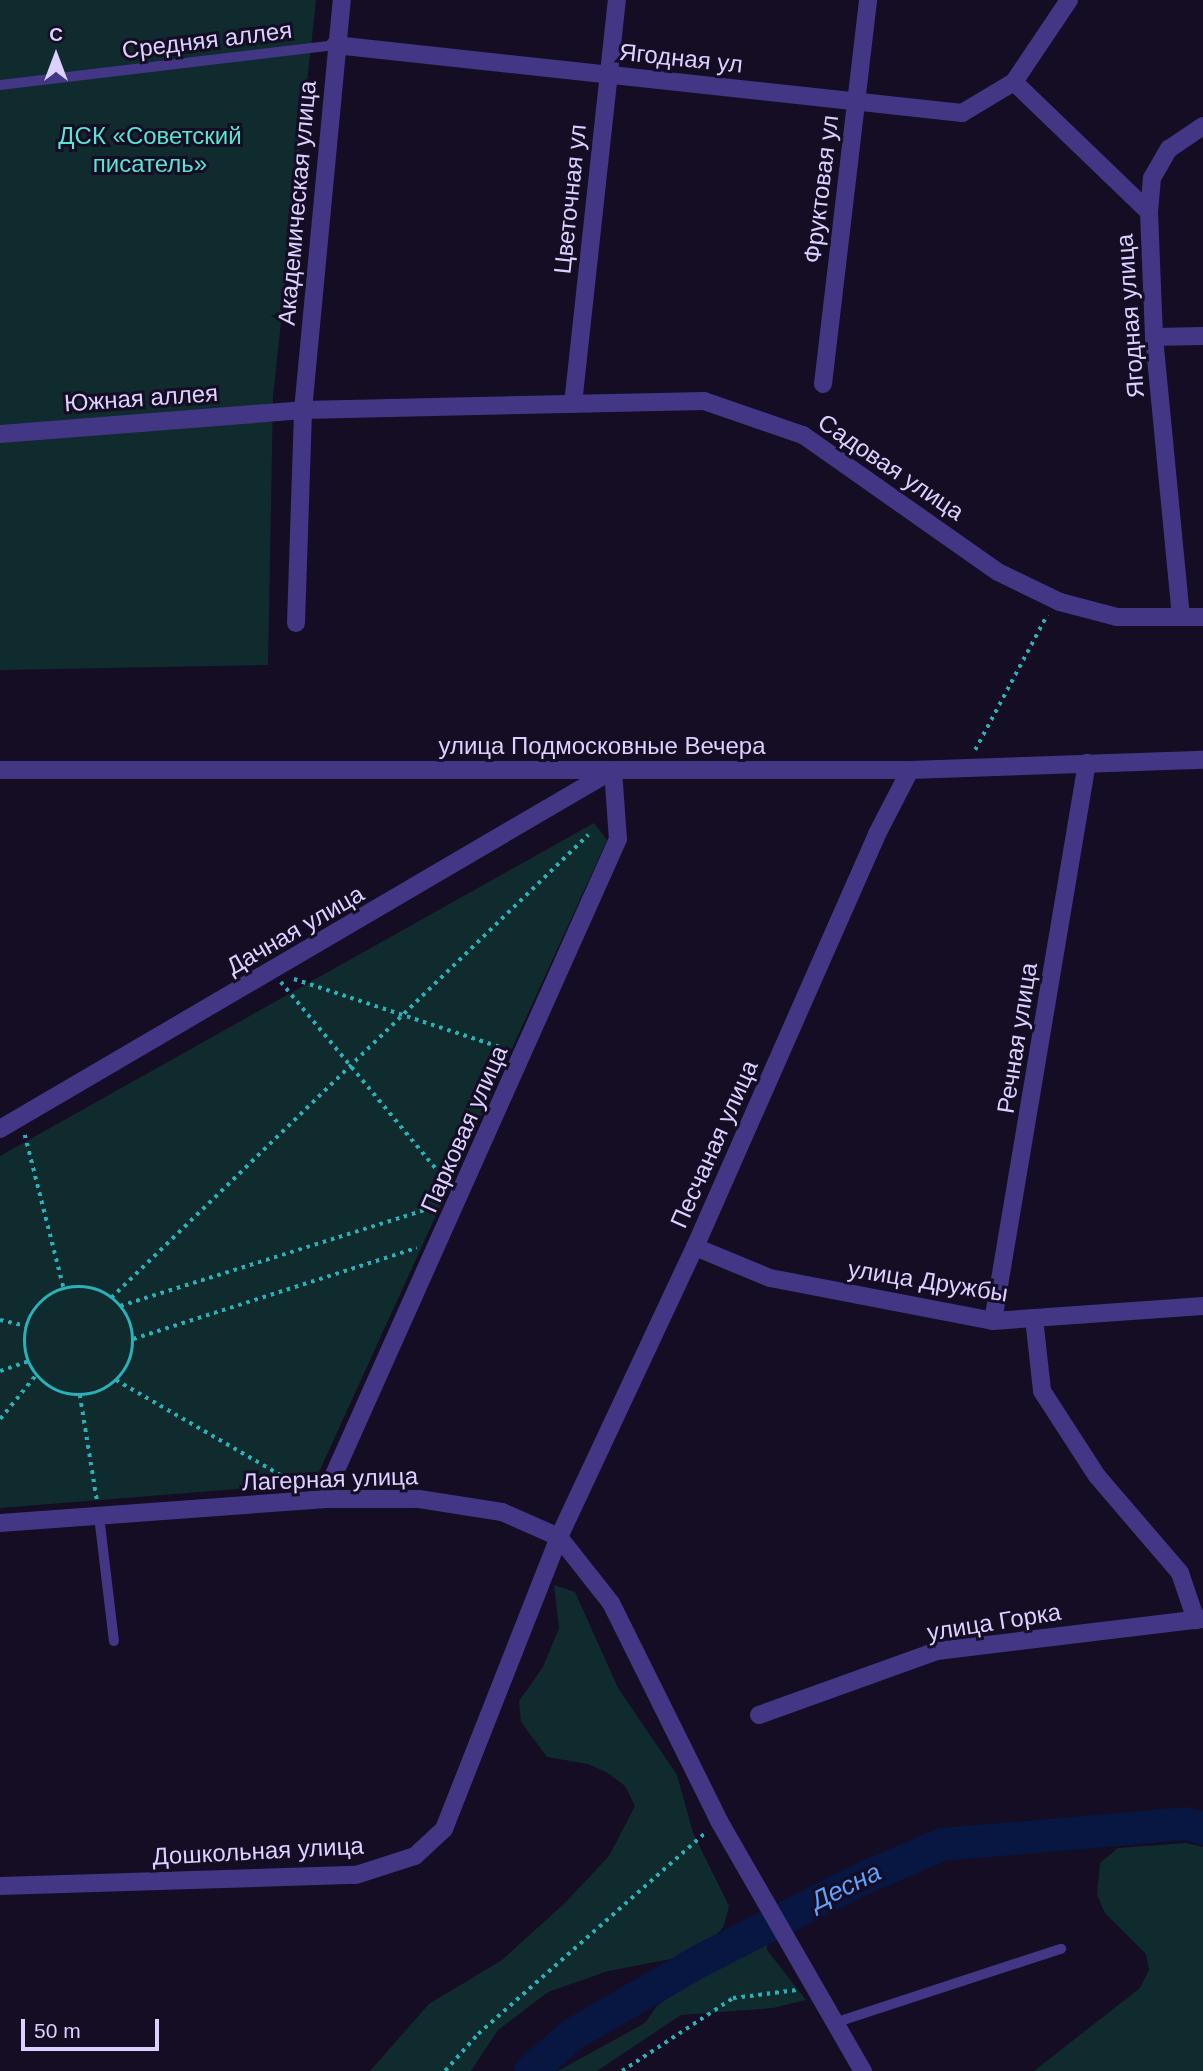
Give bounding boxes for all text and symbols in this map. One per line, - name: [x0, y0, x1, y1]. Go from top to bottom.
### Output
- street label: Средняя аллея: [120, 15, 294, 65]
- north arrow: [21, 21, 91, 91]
- text: С: [49, 24, 63, 45]
- street label: Ягодная ул: [618, 37, 744, 79]
- street label: Академическая улица: [272, 79, 322, 327]
- street label: Фруктовая ул: [798, 113, 844, 265]
- park label: ДСК «Советский писатель»: [58, 122, 242, 178]
- street label: Цветочная ул: [548, 123, 592, 275]
- street label: Ягодная улица: [1110, 233, 1150, 399]
- street label: Южная аллея: [63, 378, 219, 418]
- street label: Садовая улица: [813, 408, 969, 526]
- street label: улица Подмосковные Вечера: [438, 732, 766, 760]
- street label: Дачная улица: [221, 879, 369, 981]
- street label: Речная улица: [991, 961, 1043, 1115]
- street label: Парковая улица: [414, 1041, 514, 1217]
- street label: Песчаная улица: [664, 1056, 764, 1232]
- street label: улица Дружбы: [846, 1254, 1010, 1308]
- street label: Лагерная улица: [241, 1462, 419, 1496]
- street label: улица Горка: [925, 1597, 1063, 1647]
- street label: Дошкольная улица: [152, 1831, 364, 1871]
- water label: Десна: [806, 1857, 886, 1917]
- scale bar: [24, 2004, 163, 2048]
- text: 50 m: [34, 2019, 81, 2042]

